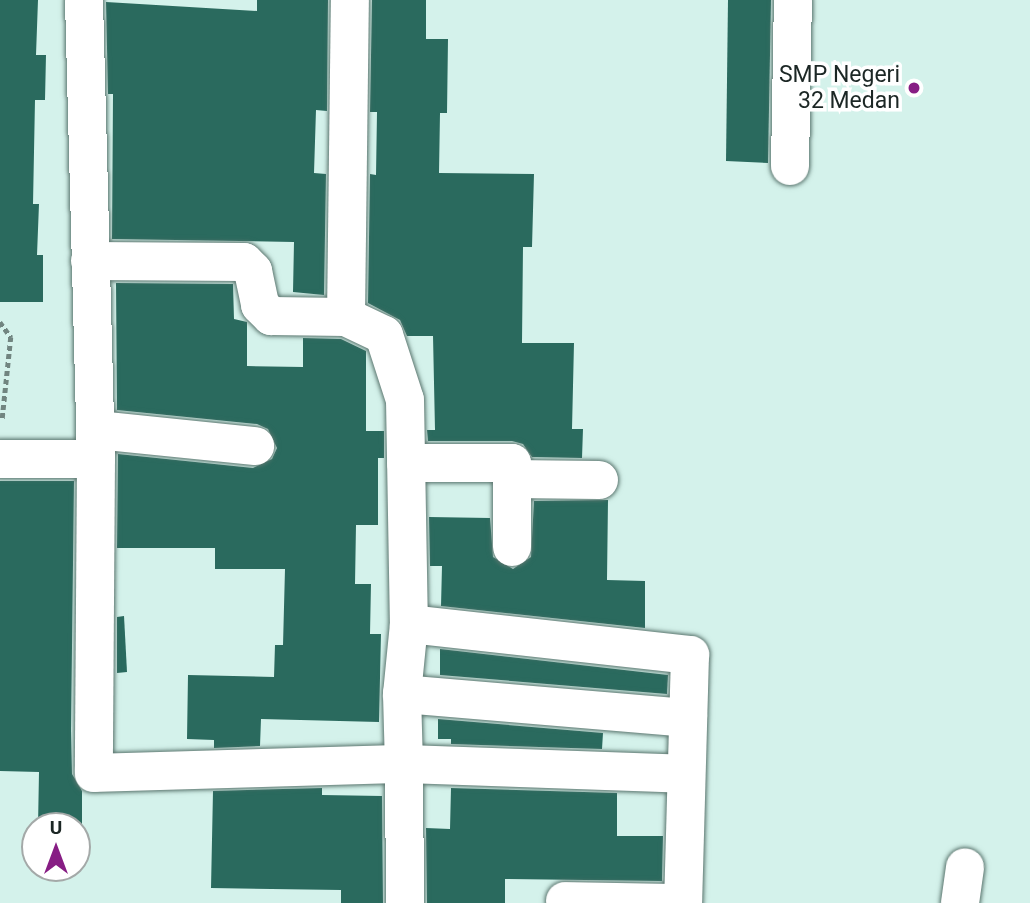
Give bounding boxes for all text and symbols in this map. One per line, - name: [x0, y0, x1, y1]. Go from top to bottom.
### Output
- place label: SMP Negeri 32 Medan: [779, 61, 900, 115]
- marker: SMP Negeri 32 Medan: [906, 80, 922, 96]
- north arrow: [21, 812, 91, 882]
- text: U: [50, 816, 62, 839]

